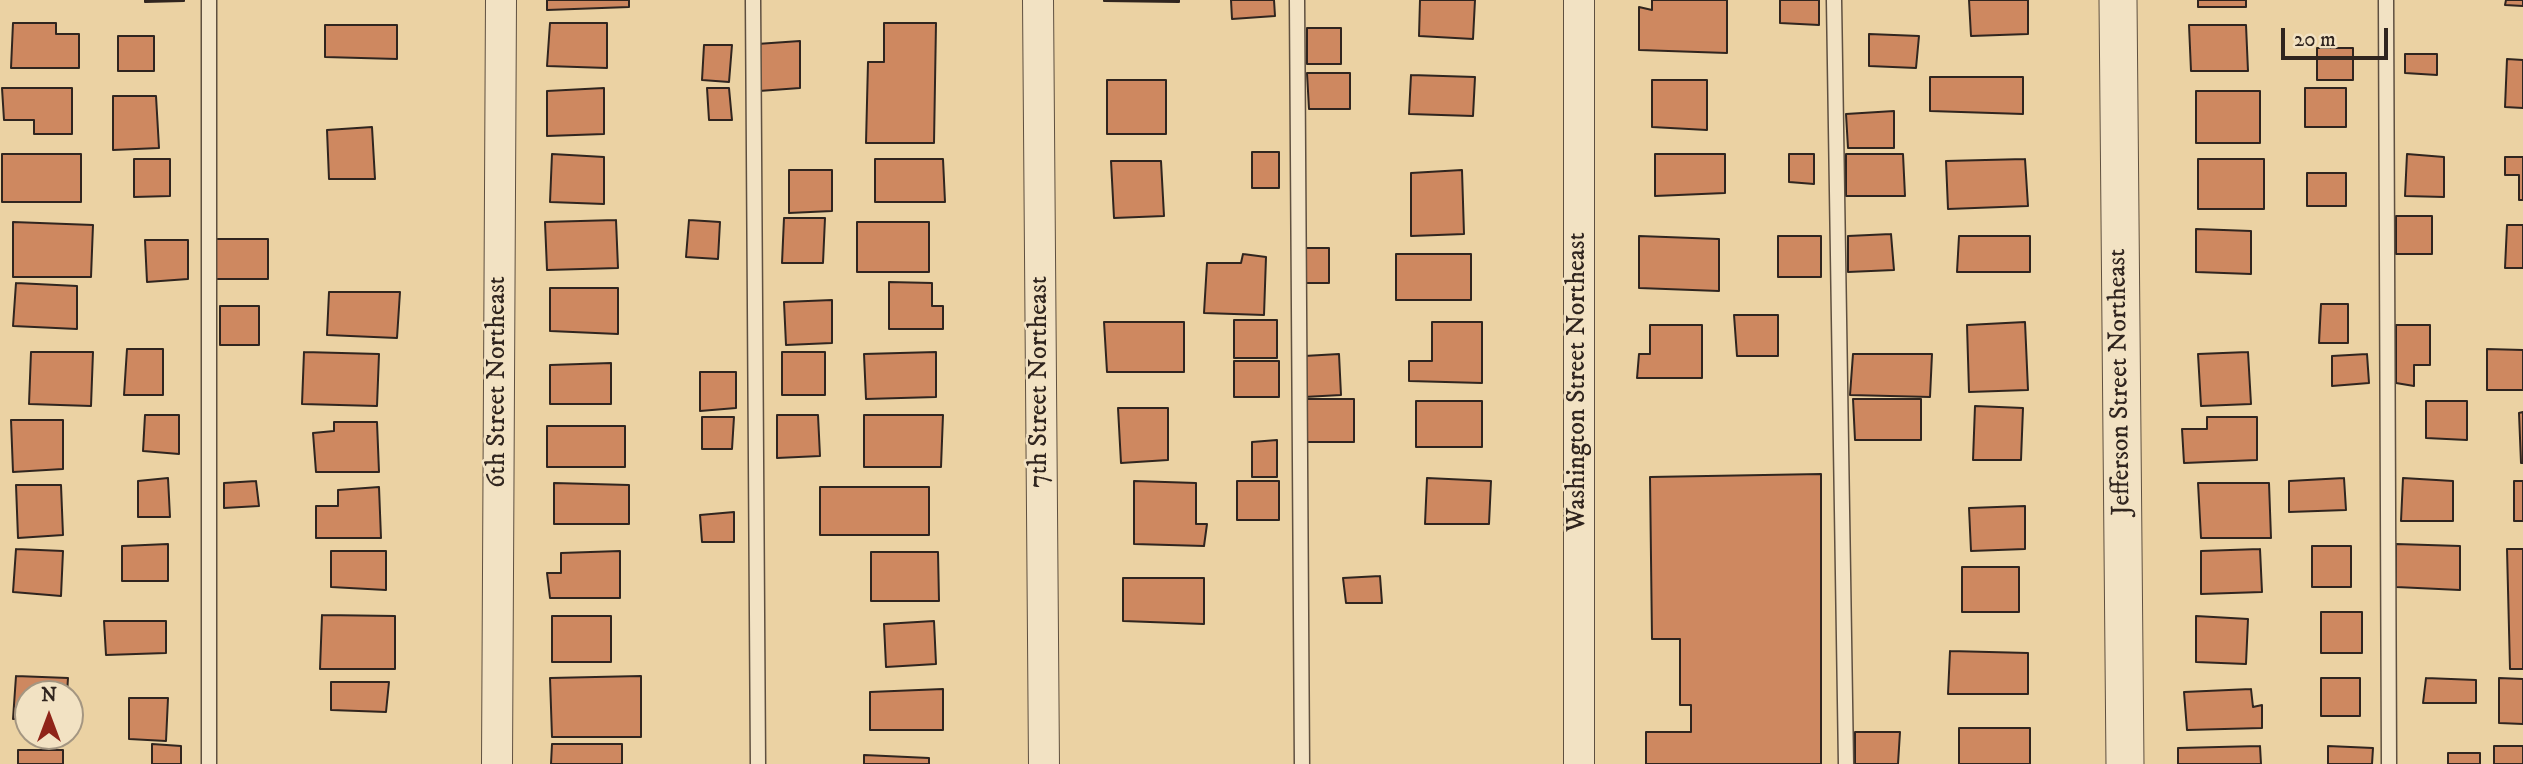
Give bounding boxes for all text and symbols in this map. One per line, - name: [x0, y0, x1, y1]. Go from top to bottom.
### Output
- scale bar: [2285, 14, 2392, 58]
- text: 20 m: [2294, 27, 2336, 53]
- street label: Washington Street Northeast: [1563, 232, 1595, 532]
- street label: Jefferson Street Northeast: [2103, 248, 2139, 516]
- street label: 6th Street Northeast: [483, 276, 515, 488]
- street label: 7th Street Northeast: [1025, 276, 1057, 488]
- north arrow: [14, 680, 84, 750]
- text: N: [41, 684, 57, 707]

